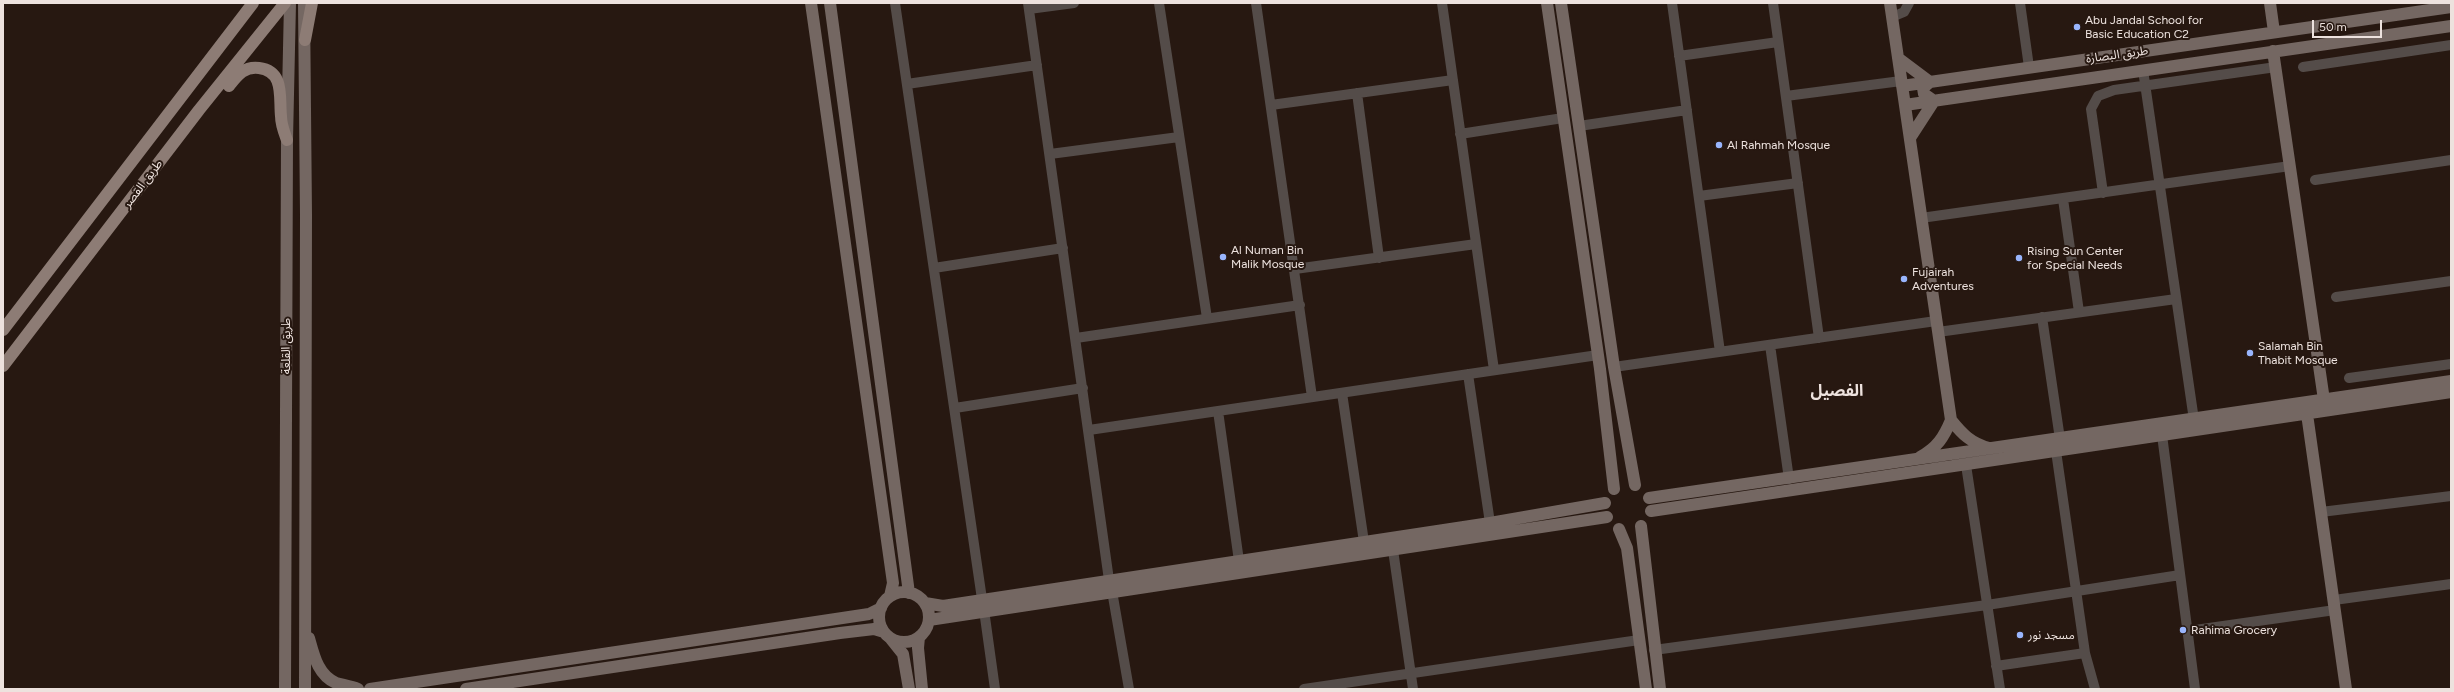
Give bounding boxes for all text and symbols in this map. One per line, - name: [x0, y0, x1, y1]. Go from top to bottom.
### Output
- scale bar: [2314, 12, 2384, 38]
- place label: Abu Jandal School for Basic Education C2: [2085, 13, 2203, 41]
- text: 50 m: [2319, 20, 2347, 34]
- marker: Abu Jandal School for Basic Education C2: [2072, 22, 2082, 32]
- street label: طريق البصارة: [2085, 44, 2149, 66]
- place label: Al Rahmah Mosque: [1727, 138, 1830, 152]
- marker: Al Rahmah Mosque: [1714, 140, 1724, 150]
- street label: طريق القصر: [120, 157, 166, 211]
- place label: Al Numan Bin Malik Mosque: [1231, 243, 1304, 271]
- place label: Rising Sun Center for Special Needs: [2027, 244, 2123, 272]
- marker: Al Numan Bin Malik Mosque: [1218, 252, 1228, 262]
- marker: Rising Sun Center for Special Needs: [2014, 253, 2024, 263]
- place label: Fujairah Adventures: [1912, 265, 1974, 293]
- marker: Fujairah Adventures: [1899, 274, 1909, 284]
- street label: طريق القلعة: [279, 318, 293, 374]
- place label: Salamah Bin Thabit Mosque: [2258, 339, 2338, 367]
- marker: Salamah Bin Thabit Mosque: [2245, 348, 2255, 358]
- district label: الفصيل: [1811, 381, 1863, 401]
- place label: Rahima Grocery: [2191, 623, 2277, 637]
- marker: Rahima Grocery: [2178, 625, 2188, 635]
- place label: مسجد نور: [2028, 628, 2075, 642]
- marker: مسجد نور: [2015, 630, 2025, 640]

